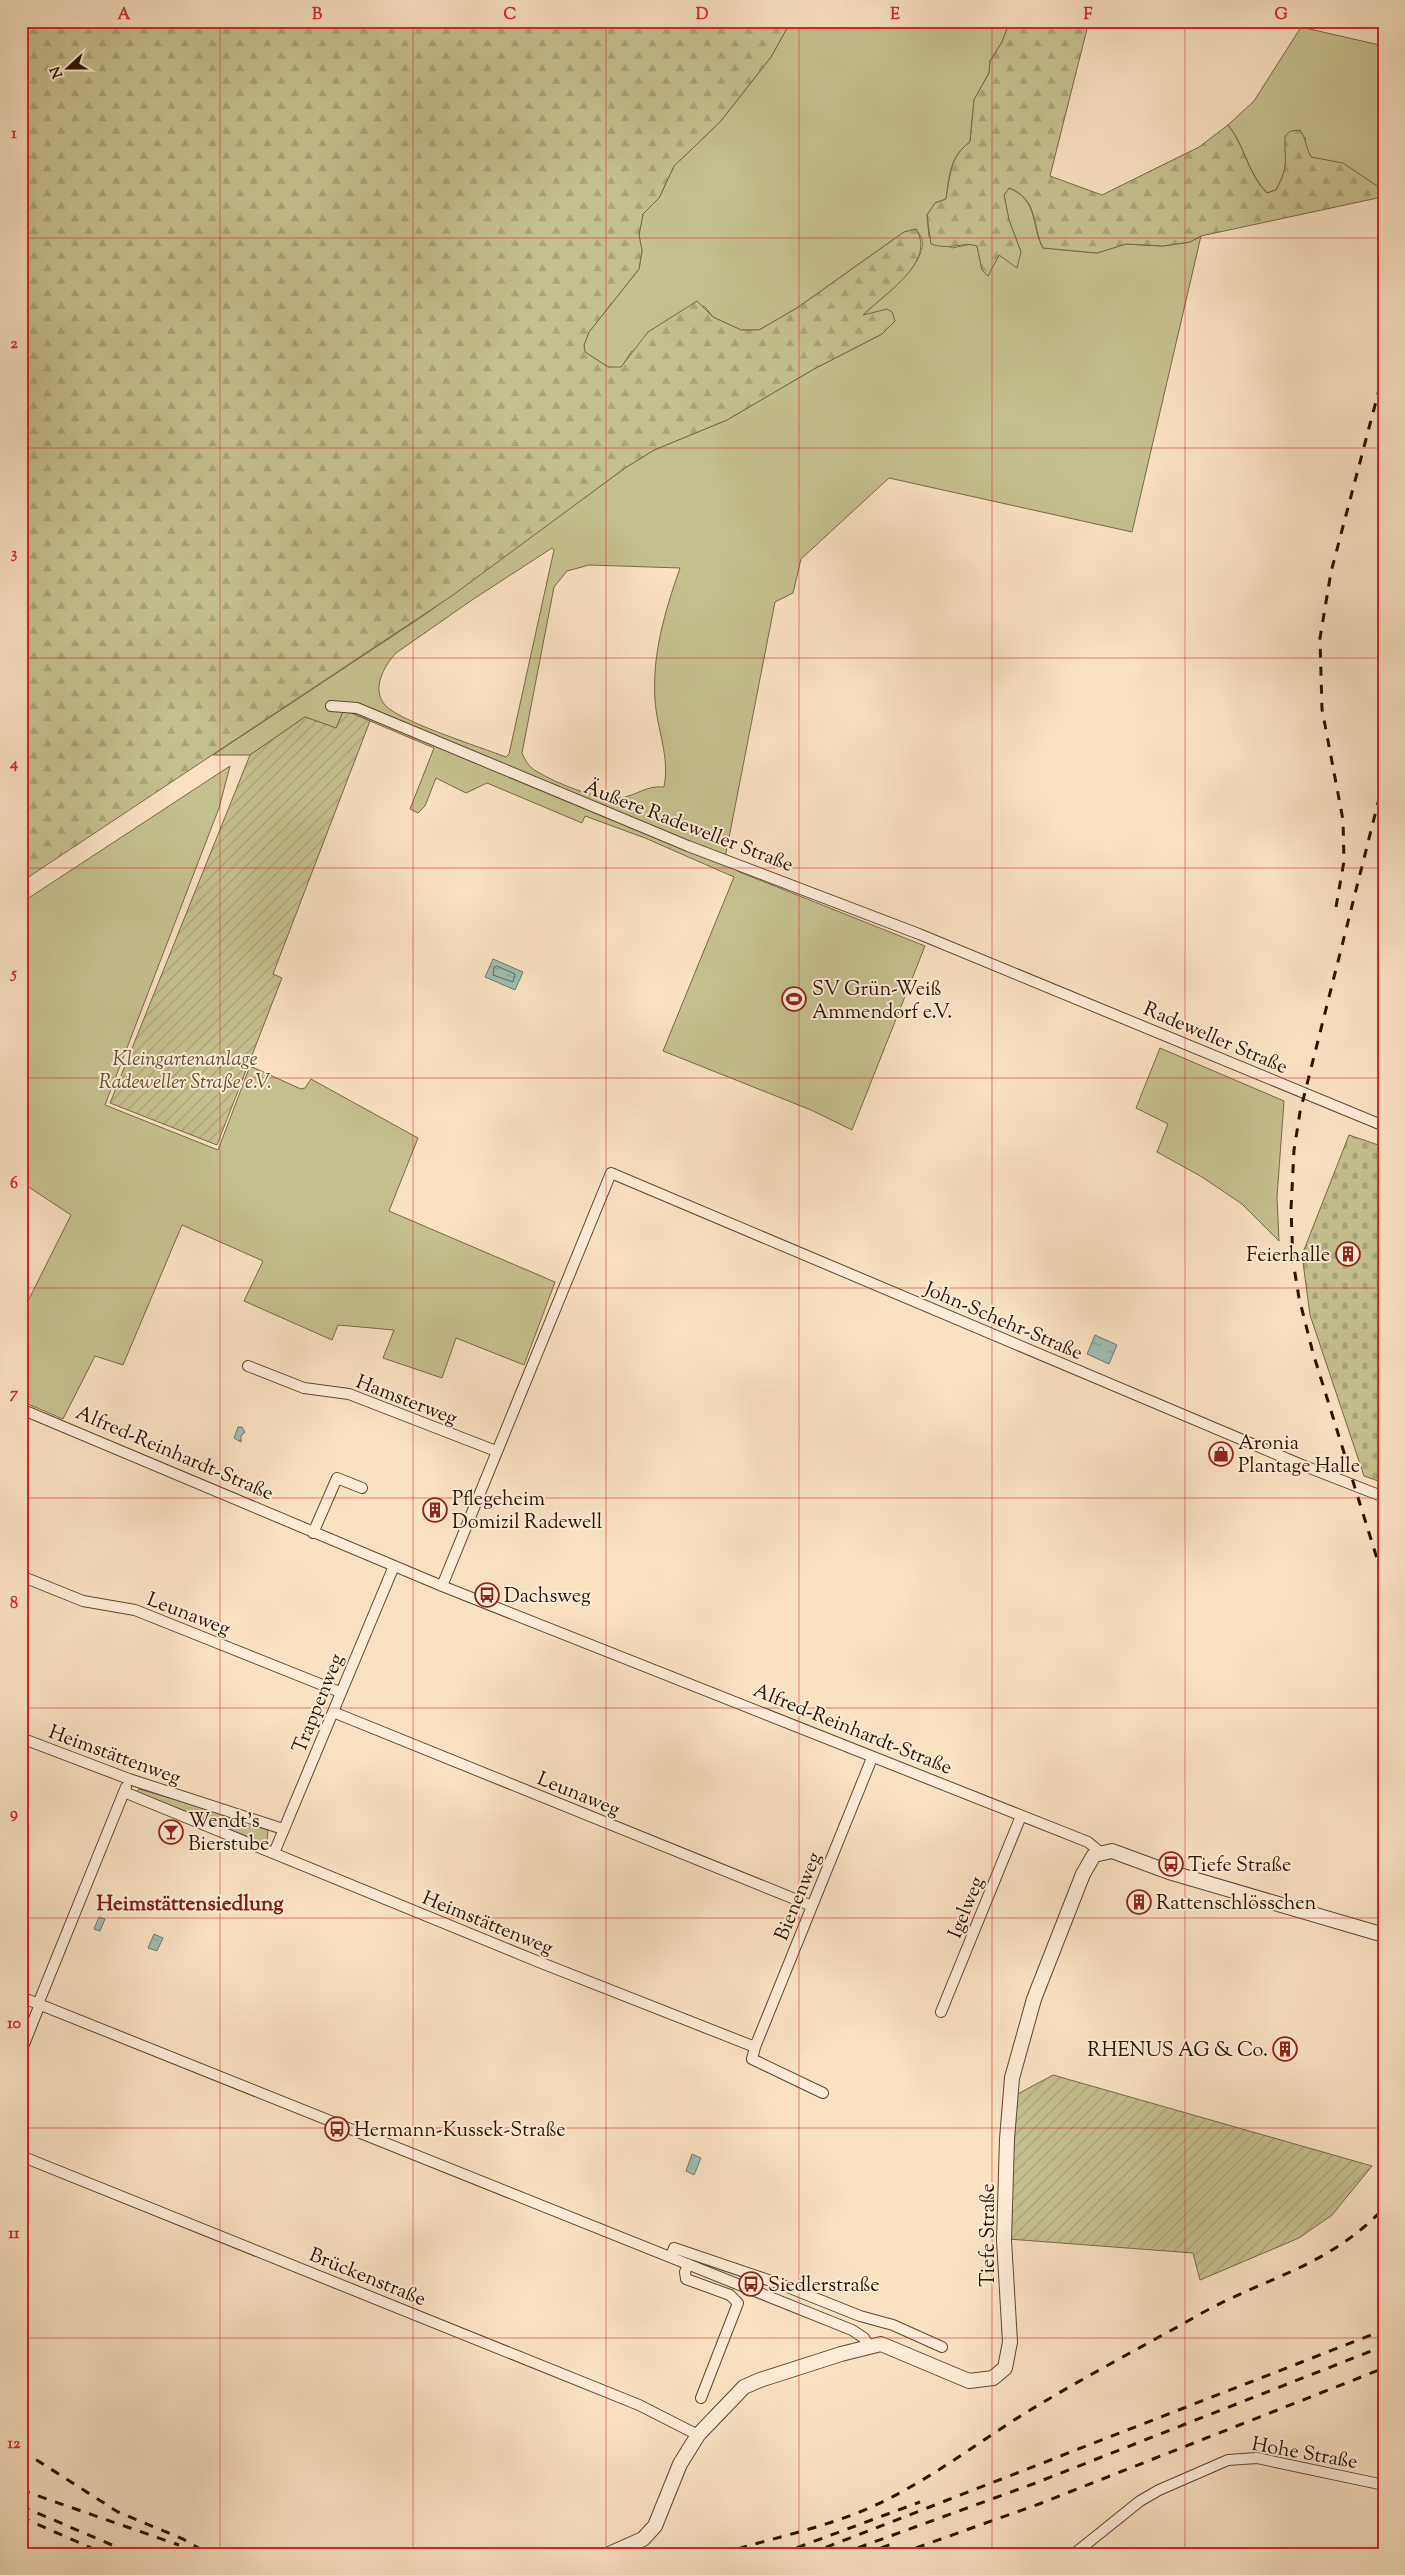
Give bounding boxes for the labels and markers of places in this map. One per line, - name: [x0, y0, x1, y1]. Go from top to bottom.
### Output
- place label: SV Grün-Weiß Ammendorf e.V.: [812, 976, 952, 1028]
- sports icon: SV Grün-Weiß Ammendorf e.V.: [781, 986, 807, 1012]
- building icon: Feierhalle: [1335, 1241, 1361, 1267]
- place label: Feierhalle: [1246, 1242, 1330, 1271]
- place label: Aronia Plantage Halle: [1238, 1430, 1360, 1482]
- shop icon: Aronia Plantage Halle: [1208, 1441, 1234, 1467]
- place label: Pflegeheim Domizil Radewell: [452, 1486, 603, 1538]
- building icon: Pflegeheim Domizil Radewell: [422, 1497, 448, 1523]
- bus stop icon: Dachsweg: [474, 1582, 500, 1608]
- place label: Dachsweg: [504, 1583, 591, 1612]
- place label: Wendt's Bierstube: [188, 1808, 269, 1860]
- bar icon: Wendt's Bierstube: [158, 1819, 184, 1845]
- bus stop icon: Tiefe Straße: [1158, 1851, 1184, 1877]
- place label: Tiefe Straße: [1188, 1852, 1291, 1881]
- building icon: Rattenschlösschen: [1126, 1889, 1152, 1915]
- place label: Rattenschlösschen: [1156, 1890, 1317, 1919]
- building icon: RHENUS AG & Co.: [1272, 2036, 1298, 2062]
- place label: RHENUS AG & Co.: [1087, 2037, 1268, 2066]
- bus stop icon: Hermann-Kussek-Straße: [324, 2116, 350, 2142]
- place label: Hermann-Kussek-Straße: [354, 2117, 566, 2146]
- bus stop icon: Siedlerstraße: [738, 2271, 764, 2297]
- place label: Siedlerstraße: [768, 2272, 880, 2301]

